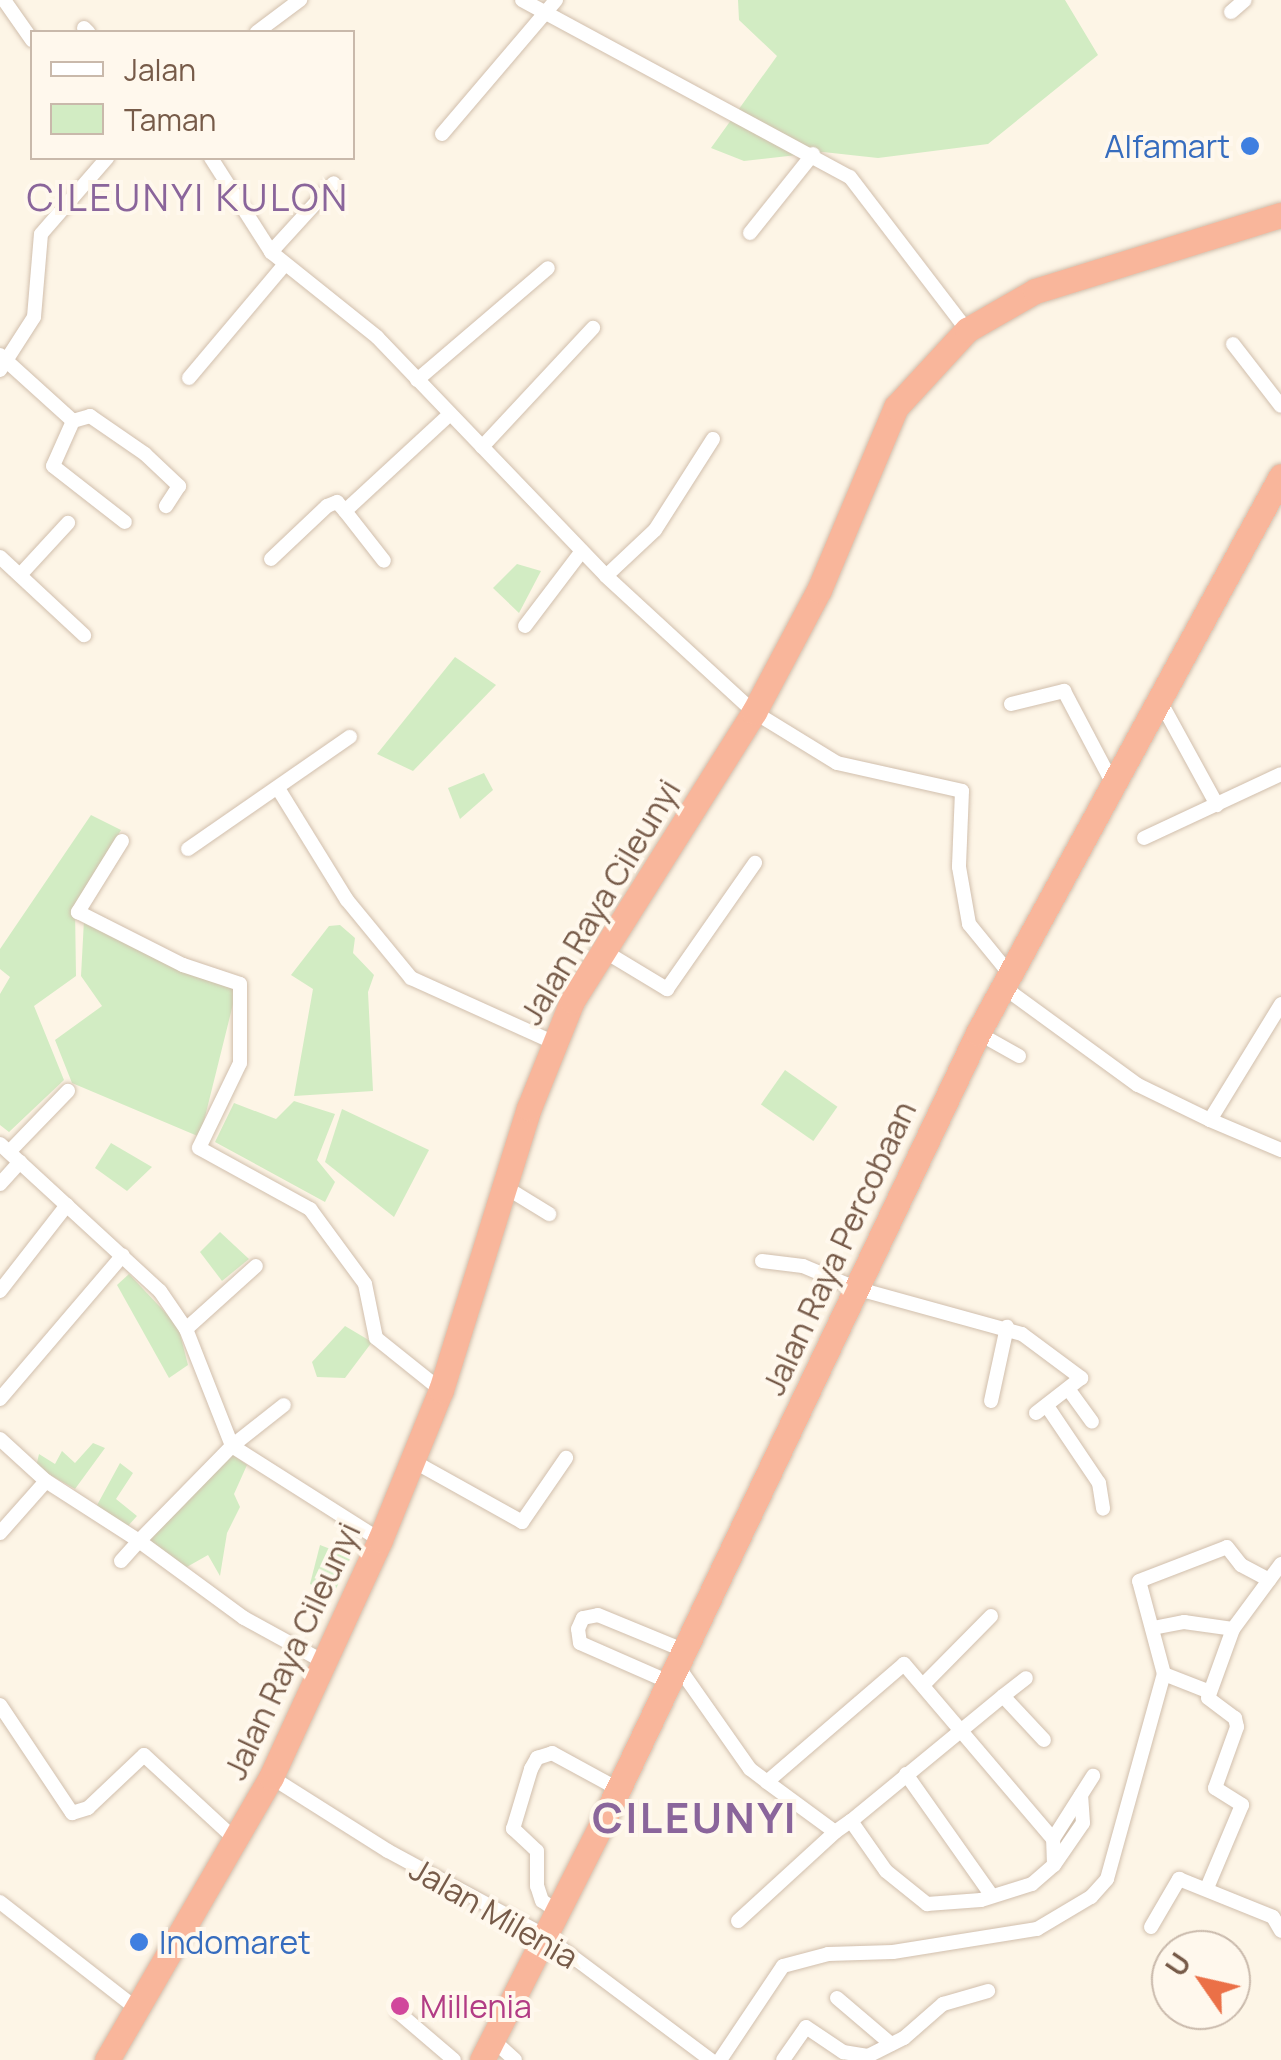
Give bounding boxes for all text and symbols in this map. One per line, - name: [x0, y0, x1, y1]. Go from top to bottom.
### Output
- legend: [30, 30, 355, 160]
- text: Jalan: [124, 49, 196, 90]
- text: Taman: [124, 99, 216, 140]
- place label: Alfamart: [1104, 127, 1230, 165]
- marker: Alfamart: [1239, 135, 1261, 157]
- district label: CILEUNYI KULON: [26, 174, 350, 220]
- street label: Jalan Raya Cileunyi: [512, 773, 688, 1031]
- street label: Jalan Raya Percobaan: [754, 1095, 924, 1401]
- street label: Jalan Raya Cileunyi: [216, 1516, 368, 1786]
- district label: CILEUNYI: [592, 1792, 798, 1842]
- street label: Jalan Milenia: [403, 1849, 585, 1977]
- place label: Indomaret: [159, 1923, 311, 1961]
- north arrow: [1151, 1930, 1251, 2030]
- marker: Indomaret: [128, 1931, 150, 1953]
- text: U: [1156, 1945, 1199, 1983]
- place label: Millenia: [420, 1987, 532, 2025]
- marker: Millenia: [389, 1995, 411, 2017]

